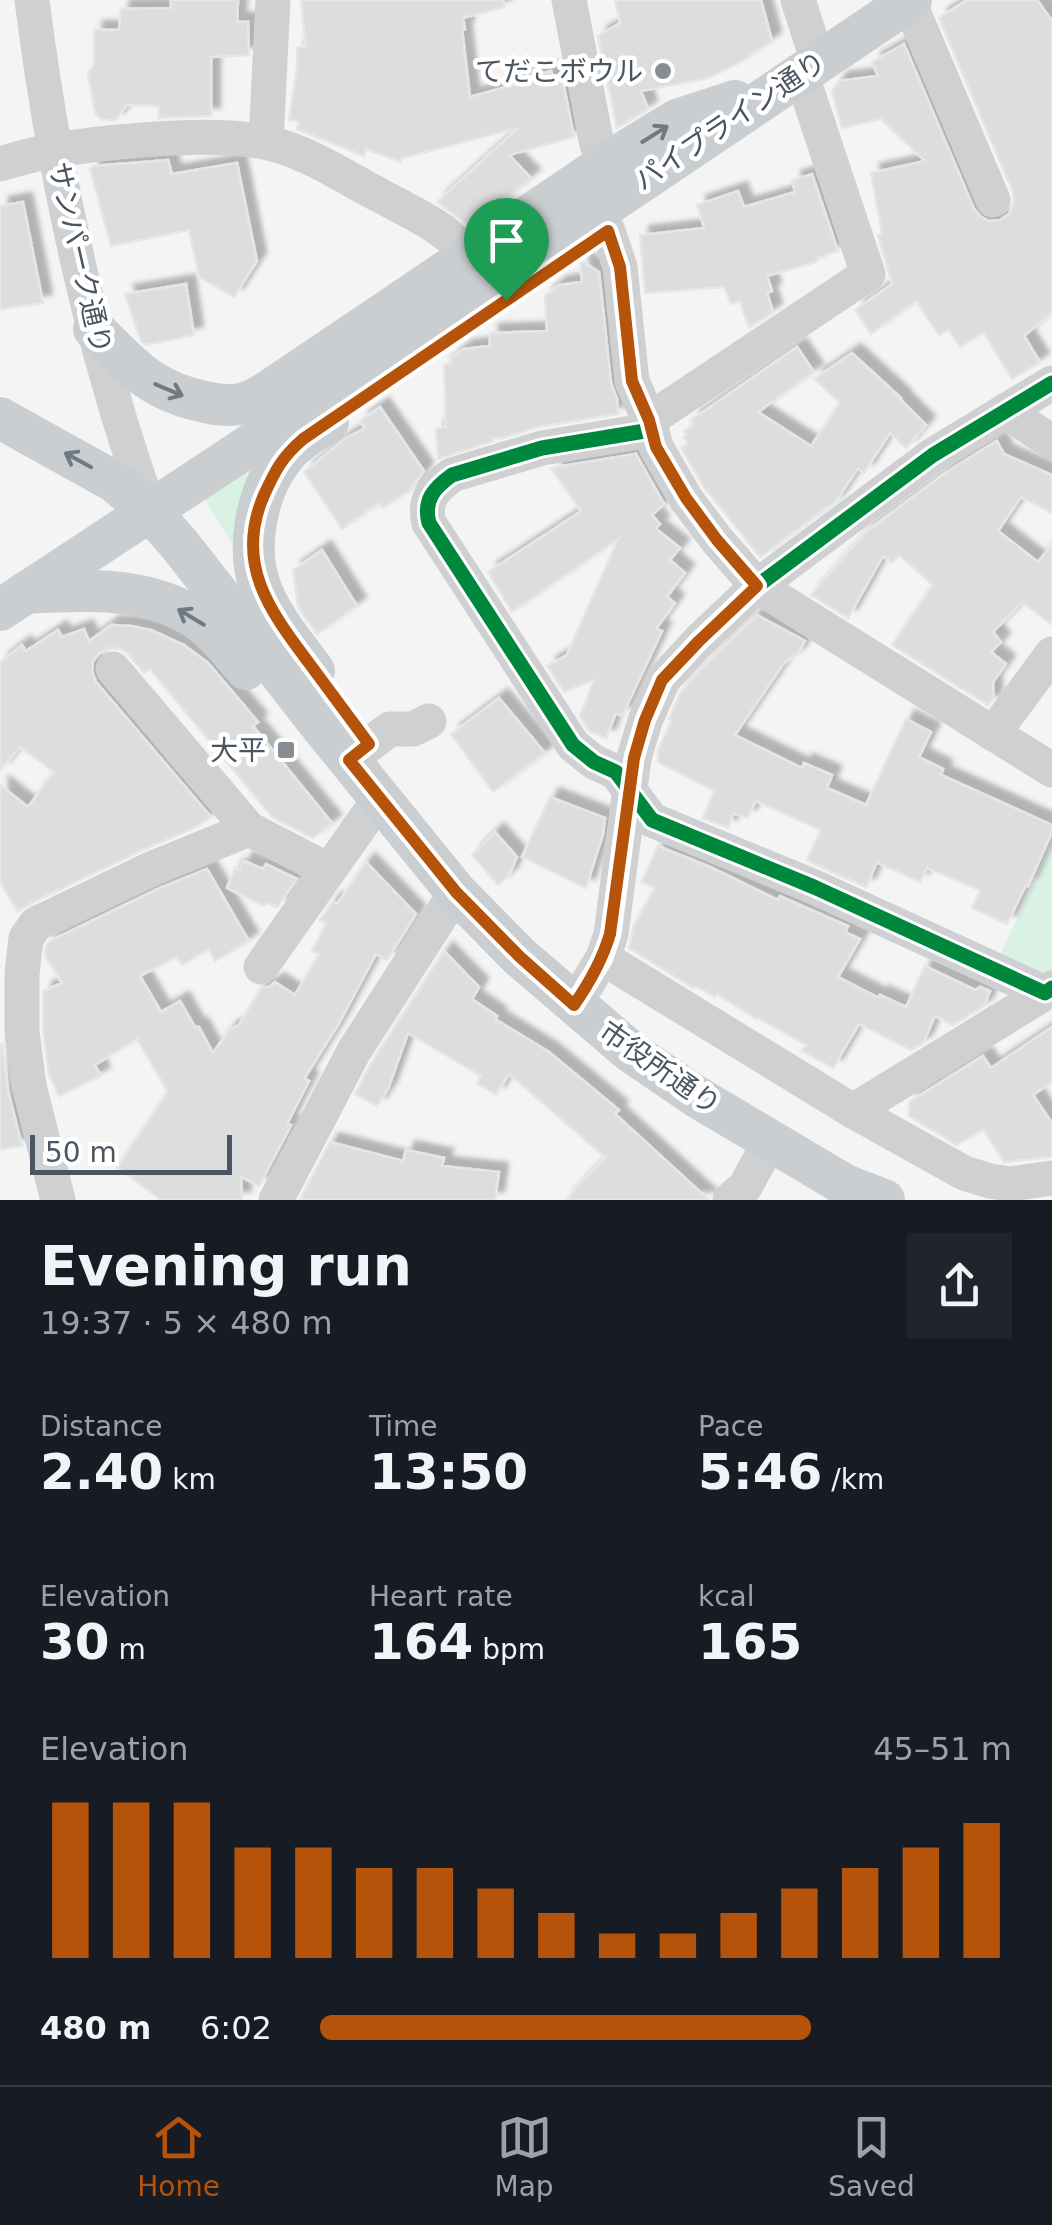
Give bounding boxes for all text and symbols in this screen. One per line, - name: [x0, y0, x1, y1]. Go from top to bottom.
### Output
- street label: パイプライン通り: [628, 45, 832, 197]
- place label: てだこボウル: [475, 55, 643, 88]
- marker: てだこボウル: [652, 60, 674, 82]
- one-way arrow: [640, 123, 669, 144]
- street label: サンパーク通り: [42, 159, 118, 357]
- pin: [464, 198, 549, 301]
- icon: arrive: [479, 213, 534, 268]
- one-way arrow: [153, 382, 184, 400]
- one-way arrow: [63, 450, 93, 470]
- one-way arrow: [177, 607, 206, 627]
- place label: 大平: [210, 734, 266, 767]
- marker: 大平: [275, 739, 297, 761]
- street label: 市役所通り: [593, 1014, 727, 1122]
- scale bar: [30, 1130, 232, 1174]
- text: 50 m: [45, 1136, 117, 1169]
- button: share: [907, 1233, 1012, 1338]
- text: Evening run: [40, 1234, 412, 1298]
- text: 19:37 · 5 × 480 m: [40, 1304, 333, 1342]
- text: Distance: [40, 1410, 162, 1443]
- text: Time: [369, 1410, 438, 1443]
- text: Pace: [698, 1410, 763, 1443]
- text: 2.40: [40, 1443, 163, 1501]
- text: 13:50: [369, 1443, 528, 1501]
- text: 5:46: [698, 1443, 822, 1501]
- text: km: [163, 1463, 216, 1496]
- text: /km: [822, 1463, 884, 1496]
- text: Elevation: [40, 1580, 170, 1613]
- text: Heart rate: [369, 1580, 513, 1613]
- text: kcal: [698, 1580, 755, 1613]
- text: 30: [40, 1613, 110, 1671]
- text: 164: [369, 1613, 473, 1671]
- text: 165: [698, 1613, 802, 1671]
- text: m: [110, 1633, 146, 1666]
- text: bpm: [473, 1633, 545, 1666]
- text: Elevation: [40, 1730, 189, 1768]
- text: 45–51 m: [873, 1730, 1012, 1768]
- text: 480 m: [40, 2009, 151, 2047]
- text: 6:02: [200, 2009, 272, 2047]
- tab: Home: [137, 2110, 220, 2203]
- tab: Map: [495, 2110, 554, 2203]
- tab: Saved: [828, 2110, 915, 2203]

